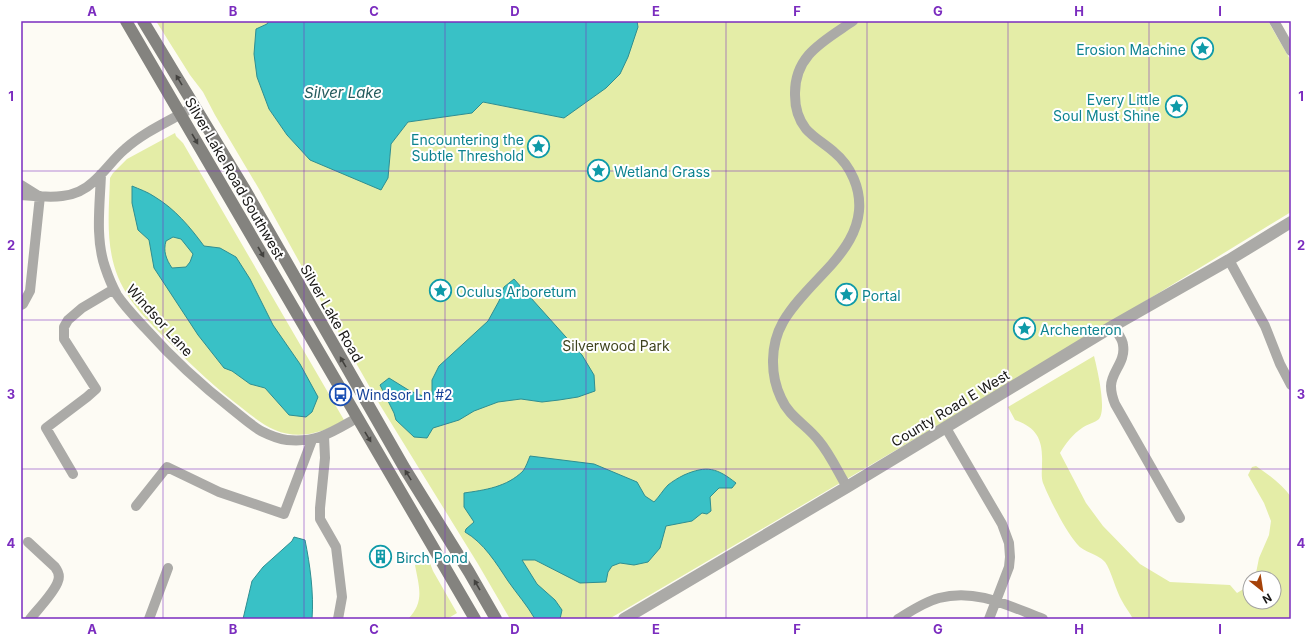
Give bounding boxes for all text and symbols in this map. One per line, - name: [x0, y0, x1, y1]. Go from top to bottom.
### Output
- text: A: [87, 3, 97, 19]
- text: B: [229, 3, 238, 19]
- text: C: [369, 3, 379, 19]
- text: D: [510, 3, 520, 19]
- text: E: [652, 3, 660, 19]
- text: F: [793, 3, 801, 19]
- text: G: [933, 3, 943, 19]
- text: H: [1074, 3, 1084, 19]
- text: I: [1218, 3, 1222, 19]
- place icon: Erosion Machine: [1189, 36, 1215, 62]
- place label: Erosion Machine: [1076, 41, 1186, 58]
- one-way arrow: [176, 74, 183, 86]
- water label: Silver Lake: [304, 83, 382, 102]
- text: 1: [8, 88, 14, 104]
- text: 1: [1298, 88, 1304, 104]
- place label: Every Little Soul Must Shine: [1053, 91, 1160, 124]
- street label: Silver Lake Road Southwest: [182, 94, 288, 262]
- place icon: Every Little Soul Must Shine: [1163, 94, 1189, 120]
- place label: Encountering the Subtle Threshold: [411, 131, 524, 164]
- one-way arrow: [192, 133, 199, 145]
- place icon: Encountering the Subtle Threshold: [526, 134, 552, 160]
- place icon: Wetland Grass: [585, 158, 611, 184]
- place label: Wetland Grass: [614, 163, 710, 180]
- text: 2: [7, 237, 15, 253]
- text: 2: [1297, 237, 1305, 253]
- one-way arrow: [257, 246, 264, 258]
- street label: Silver Lake Road: [297, 261, 367, 365]
- place icon: Oculus Arboretum: [428, 278, 454, 304]
- street label: Windsor Lane: [123, 280, 197, 360]
- place icon: Portal: [833, 282, 859, 308]
- place label: Oculus Arboretum: [456, 283, 576, 300]
- place label: Portal: [862, 287, 901, 304]
- place icon: Archenteron: [1012, 316, 1038, 342]
- place label: Archenteron: [1040, 321, 1122, 338]
- park label: Silverwood Park: [562, 337, 670, 354]
- one-way arrow: [340, 356, 347, 368]
- street label: County Road E West: [888, 366, 1013, 450]
- bus stop icon: Windsor Ln #2: [328, 381, 354, 407]
- text: 3: [7, 386, 15, 402]
- place label: Windsor Ln #2: [356, 386, 453, 403]
- text: 3: [1297, 386, 1305, 402]
- one-way arrow: [365, 431, 372, 443]
- one-way arrow: [405, 469, 412, 481]
- text: 4: [7, 535, 16, 551]
- text: 4: [1297, 535, 1306, 551]
- building icon: Birch Pond: [367, 544, 393, 570]
- place label: Birch Pond: [396, 549, 468, 566]
- north arrow: [1242, 570, 1282, 610]
- one-way arrow: [473, 579, 480, 591]
- text: N: [1260, 591, 1274, 607]
- text: A: [87, 621, 97, 637]
- text: B: [229, 621, 238, 637]
- text: C: [369, 621, 379, 637]
- text: D: [510, 621, 520, 637]
- text: E: [652, 621, 660, 637]
- text: F: [793, 621, 801, 637]
- text: G: [933, 621, 943, 637]
- text: H: [1074, 621, 1084, 637]
- text: I: [1218, 621, 1222, 637]

